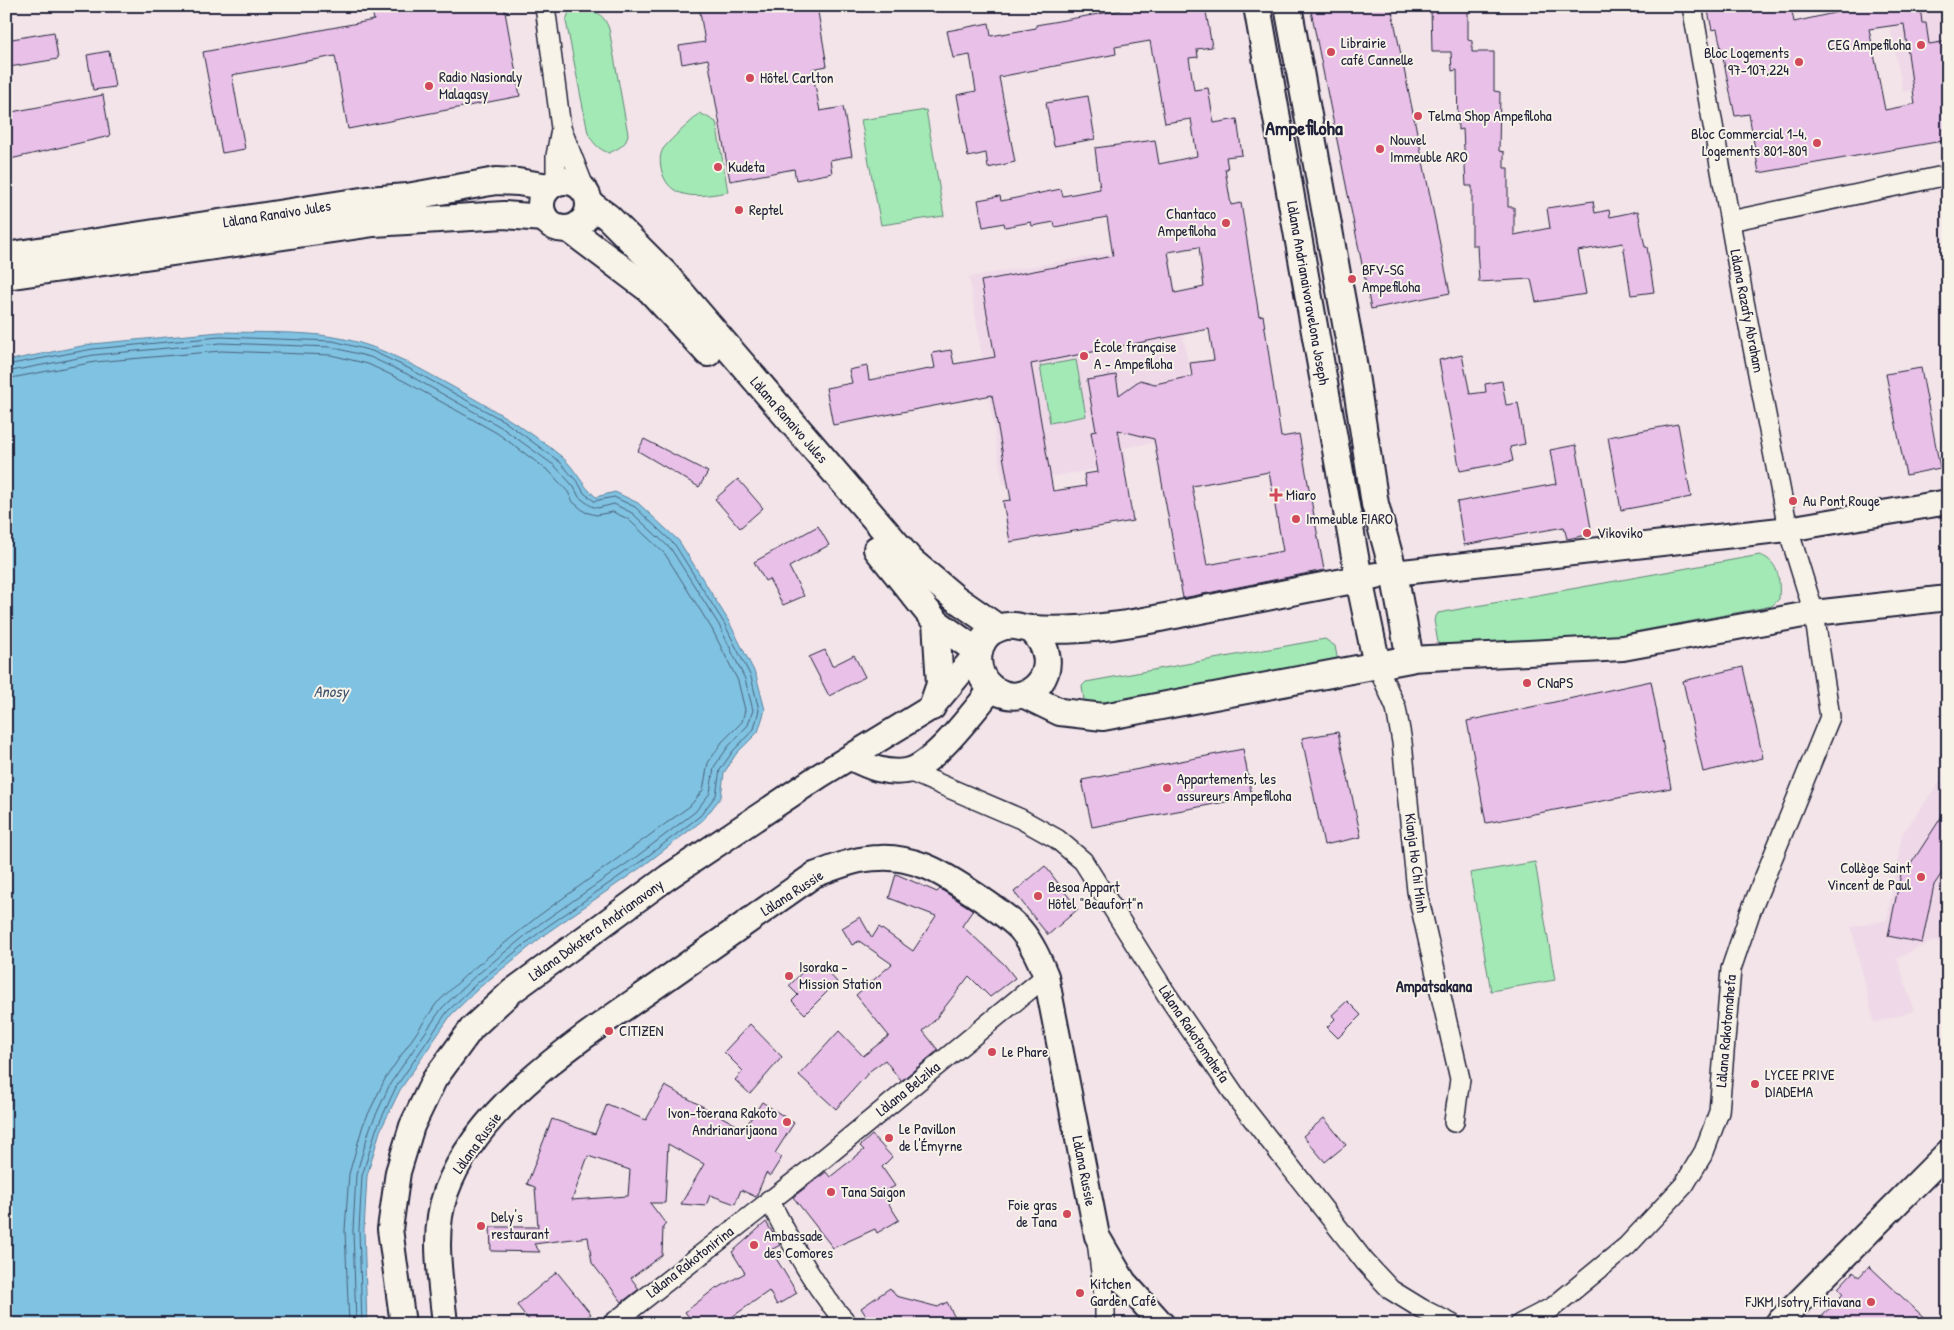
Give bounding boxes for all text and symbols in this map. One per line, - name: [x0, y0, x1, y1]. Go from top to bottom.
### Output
- place label: Librairie café Cannelle: [1341, 32, 1414, 70]
- place label: CEG Ampefiloha: [1827, 34, 1911, 55]
- marker: CEG Ampefiloha: [1915, 39, 1927, 51]
- place label: Bloc Logements 97-107,224: [1704, 42, 1789, 80]
- marker: Librairie café Cannelle: [1325, 46, 1337, 58]
- marker: Bloc Logements 97-107,224: [1793, 56, 1805, 68]
- place label: Radio Nasionaly Malagasy: [439, 66, 522, 104]
- place label: Hôtel Carlton: [760, 67, 834, 88]
- marker: Hôtel Carlton: [744, 72, 756, 84]
- marker: Radio Nasionaly Malagasy: [423, 80, 435, 92]
- place label: Telma Shop Ampefiloha: [1428, 105, 1552, 126]
- marker: Telma Shop Ampefiloha: [1412, 110, 1424, 122]
- district label: Ampefiloha: [1265, 114, 1343, 142]
- place label: Bloc Commercial 1-4, Logements 801-809: [1691, 123, 1807, 161]
- place label: Nouvel Immeuble ARO: [1390, 129, 1468, 167]
- marker: Bloc Commercial 1-4, Logements 801-809: [1811, 137, 1823, 149]
- marker: Nouvel Immeuble ARO: [1374, 143, 1386, 155]
- place label: Kudeta: [728, 156, 765, 177]
- marker: Kudeta: [712, 161, 724, 173]
- street label: Làlana Ranaivo Jules: [221, 195, 333, 232]
- place label: Reptel: [749, 199, 783, 220]
- street label: Làlana Andrianaivoravelona Joseph: [1282, 199, 1335, 386]
- place label: Chantaco Ampefiloha: [1158, 203, 1216, 241]
- marker: Reptel: [733, 204, 745, 216]
- marker: Chantaco Ampefiloha: [1220, 217, 1232, 229]
- street label: Làlana Razafy Abraham: [1725, 247, 1770, 374]
- place label: BFV-SG Ampefiloha: [1362, 259, 1420, 297]
- marker: BFV-SG Ampefiloha: [1346, 273, 1358, 285]
- place label: École française A - Ampefiloha: [1094, 336, 1177, 374]
- marker: École française A - Ampefiloha: [1078, 350, 1090, 362]
- street label: Làlana Ranaivo Jules: [746, 372, 833, 468]
- place label: Miaro: [1286, 484, 1316, 505]
- marker: Miaro: [1270, 489, 1282, 501]
- place label: Au Pont Rouge: [1803, 490, 1880, 511]
- marker: Au Pont Rouge: [1787, 495, 1799, 507]
- place label: Immeuble FIARO: [1306, 508, 1393, 529]
- marker: Immeuble FIARO: [1290, 513, 1302, 525]
- place label: Vikoviko: [1597, 522, 1643, 543]
- marker: Vikoviko: [1581, 527, 1593, 539]
- place label: CNaPS: [1537, 672, 1573, 693]
- marker: CNaPS: [1521, 677, 1533, 689]
- water label: Anosy: [314, 680, 350, 702]
- place label: Appartements, les assureurs Ampefiloha: [1177, 768, 1291, 806]
- marker: Appartements, les assureurs Ampefiloha: [1161, 782, 1173, 794]
- street label: Kianja Ho Chi Minh: [1400, 812, 1433, 914]
- place label: Collège Saint Vincent de Paul: [1827, 857, 1912, 895]
- street label: Làlana Russie: [756, 864, 827, 921]
- marker: Collège Saint Vincent de Paul: [1915, 871, 1927, 883]
- street label: Làlana Dokotera Andrianavony: [524, 874, 667, 986]
- place label: Besoa Appart Hôtel "Beaufort"n: [1048, 876, 1144, 914]
- marker: Besoa Appart Hôtel "Beaufort"n: [1032, 890, 1044, 902]
- place label: Isoraka - Mission Station: [799, 956, 882, 994]
- marker: Isoraka - Mission Station: [783, 970, 795, 982]
- street label: Làlana Rakotomahefa: [1710, 974, 1741, 1088]
- district label: Ampatsakana: [1396, 975, 1473, 998]
- street label: Làlana Rakotomahefa: [1154, 981, 1235, 1087]
- place label: CITIZEN: [619, 1020, 664, 1041]
- marker: CITIZEN: [603, 1025, 615, 1037]
- place label: Le Phare: [1002, 1041, 1048, 1062]
- marker: Le Phare: [986, 1046, 998, 1058]
- street label: Làlana Belzika: [871, 1056, 944, 1121]
- place label: LYCEE PRIVE DIADEMA: [1765, 1064, 1835, 1102]
- marker: LYCEE PRIVE DIADEMA: [1749, 1078, 1761, 1090]
- place label: Ivon-toerana Rakoto Andrianarijaona: [667, 1102, 777, 1140]
- street label: Làlana Russie: [447, 1108, 506, 1178]
- marker: Ivon-toerana Rakoto Andrianarijaona: [781, 1116, 793, 1128]
- place label: Le Pavillon de l'Émyrne: [899, 1118, 962, 1156]
- marker: Le Pavillon de l'Émyrne: [883, 1132, 895, 1144]
- street label: Làlana Russie: [1067, 1134, 1102, 1208]
- place label: Tana Saigon: [841, 1181, 906, 1202]
- marker: Tana Saigon: [825, 1186, 837, 1198]
- place label: Foie gras de Tana: [1007, 1194, 1057, 1232]
- place label: Dely's restaurant: [491, 1206, 550, 1244]
- marker: Foie gras de Tana: [1061, 1208, 1073, 1220]
- marker: Dely's restaurant: [475, 1220, 487, 1232]
- street label: Làlana Rakotonirina: [642, 1221, 738, 1302]
- place label: Ambassade des Comores: [764, 1225, 833, 1263]
- marker: Ambassade des Comores: [748, 1239, 760, 1251]
- place label: Kitchen Garden Café: [1090, 1273, 1156, 1311]
- marker: Kitchen Garden Café: [1074, 1287, 1086, 1299]
- place label: FJKM Isotry Fitiavana: [1745, 1291, 1861, 1312]
- marker: FJKM Isotry Fitiavana: [1865, 1296, 1877, 1308]

